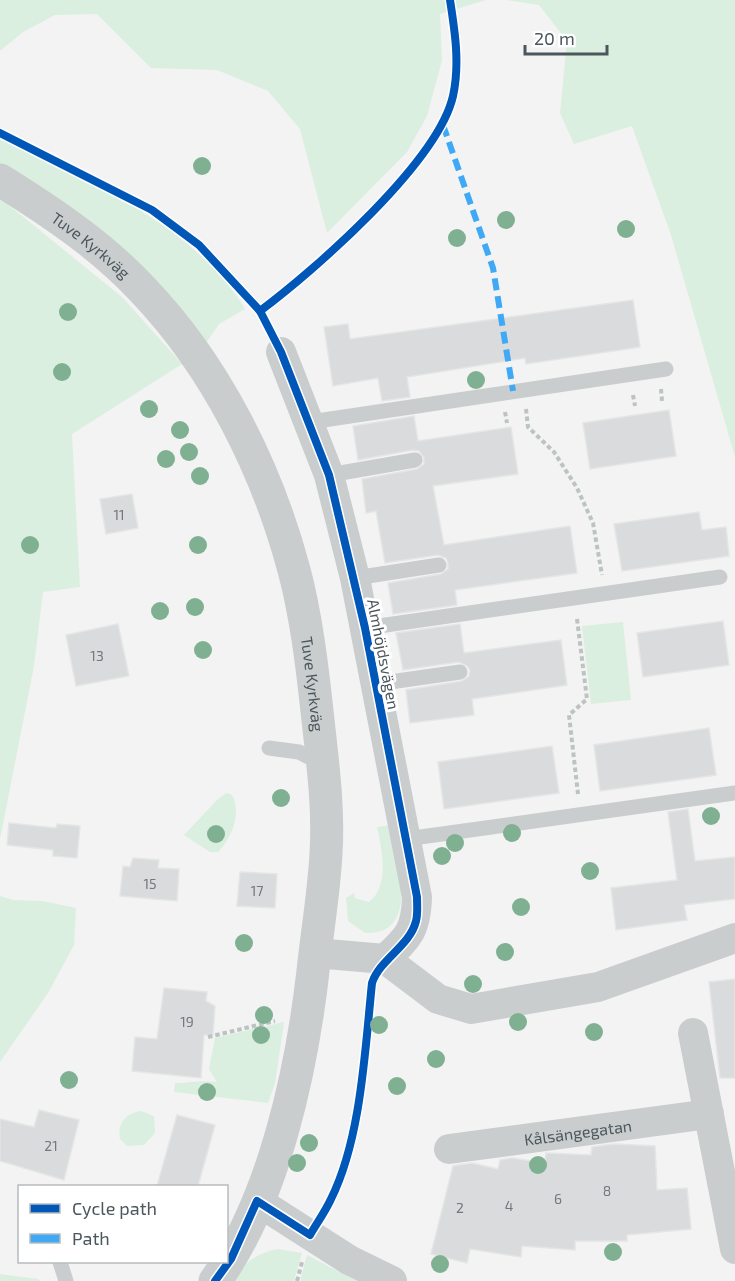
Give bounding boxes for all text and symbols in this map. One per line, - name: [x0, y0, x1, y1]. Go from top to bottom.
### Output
- scale bar: [525, 18, 608, 56]
- text: 20 m: [534, 27, 575, 49]
- street label: Tuve Kyrkväg: [48, 207, 135, 282]
- house number: 11: [113, 506, 125, 523]
- street label: Almhöjdsvägen: [363, 597, 404, 711]
- street label: Tuve Kyrkväg: [298, 635, 329, 733]
- house number: 13: [90, 647, 104, 664]
- house number: 15: [143, 875, 157, 892]
- house number: 17: [251, 882, 263, 899]
- house number: 19: [180, 1013, 194, 1030]
- street label: Kålsängegatan: [523, 1115, 633, 1148]
- house number: 21: [44, 1137, 58, 1154]
- house number: 8: [603, 1182, 611, 1199]
- legend: [18, 1185, 228, 1263]
- house number: 6: [554, 1190, 562, 1207]
- text: Cycle path: [72, 1197, 157, 1219]
- house number: 4: [505, 1197, 513, 1214]
- house number: 2: [456, 1199, 464, 1216]
- text: Path: [72, 1227, 110, 1249]

